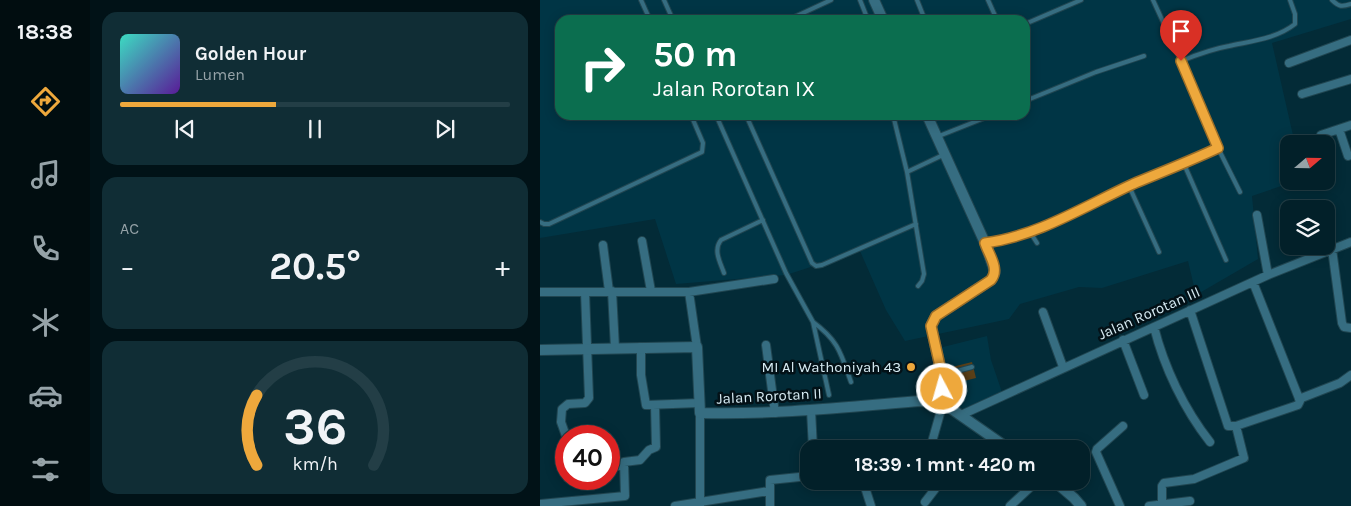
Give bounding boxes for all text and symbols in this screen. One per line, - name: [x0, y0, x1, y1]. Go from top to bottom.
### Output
- pin: [1160, 10, 1202, 61]
- icon: arrive: [1167, 17, 1195, 45]
- text: 18:38: [17, 19, 73, 45]
- text: 50 m: [653, 34, 738, 75]
- icon: right: [570, 35, 635, 100]
- text: Golden Hour: [195, 43, 306, 65]
- text: Lumen: [195, 65, 245, 84]
- text: Jalan Rorotan IX: [653, 76, 815, 102]
- icon: directions: [28, 84, 63, 119]
- icon: previous: [171, 115, 199, 143]
- icon: pause: [301, 115, 329, 143]
- icon: next: [431, 115, 459, 143]
- north arrow: [1280, 135, 1335, 190]
- map controls: [1280, 135, 1335, 255]
- icon: music: [28, 157, 63, 192]
- button: layers: [1280, 200, 1335, 255]
- text: AC: [120, 219, 139, 238]
- icon: phone: [28, 231, 63, 266]
- text: 20.5°: [269, 244, 361, 289]
- text: −: [120, 250, 135, 283]
- text: +: [495, 250, 510, 283]
- street label: Jalan Rorotan III: [1095, 283, 1203, 343]
- icon: climate: [28, 305, 63, 340]
- place label: MI Al Wathoniyah 43: [761, 358, 901, 376]
- marker: MI Al Wathoniyah 43: [905, 361, 917, 373]
- position arrow: [915, 362, 967, 414]
- icon: car: [28, 378, 63, 413]
- street label: Jalan Rorotan II: [716, 384, 822, 408]
- text: 36: [283, 396, 347, 457]
- speed limit sign: 40: [555, 425, 620, 490]
- icon: filters: [28, 452, 63, 487]
- text: km/h: [292, 454, 338, 475]
- text: 18:39 · 1 mnt · 420 m: [854, 454, 1036, 476]

